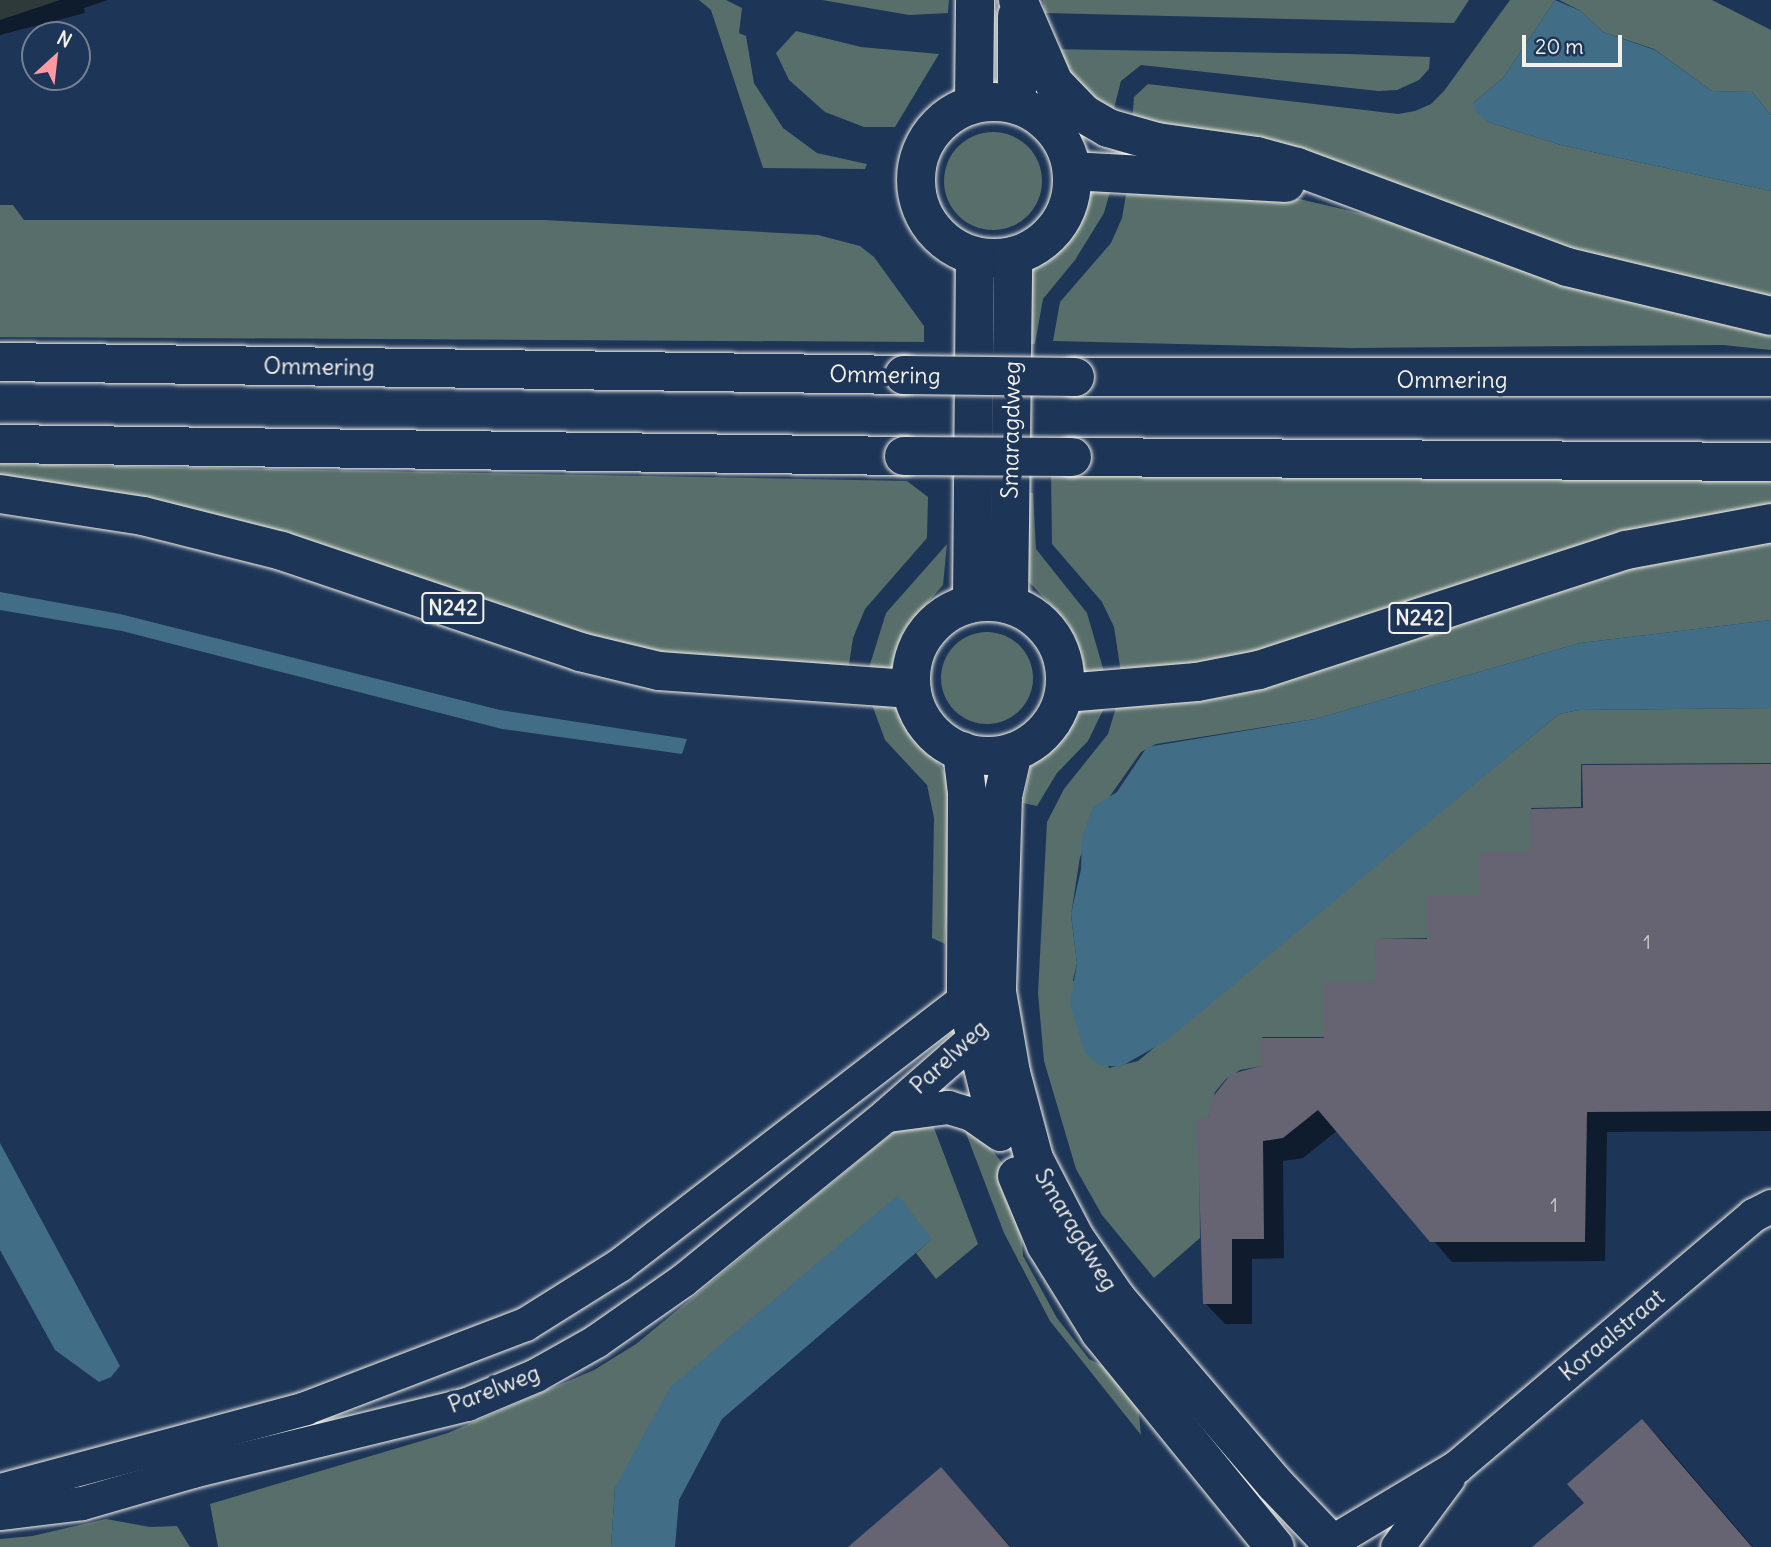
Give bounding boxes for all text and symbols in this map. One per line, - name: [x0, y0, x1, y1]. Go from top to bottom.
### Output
- north arrow: [21, 21, 91, 91]
- scale bar: [1526, 21, 1626, 65]
- text: N: [53, 25, 76, 53]
- text: 20 m: [1535, 33, 1584, 60]
- street label: Ommering: [263, 352, 375, 382]
- street label: Ommering: [829, 360, 941, 390]
- street label: Smaragdweg: [996, 361, 1026, 499]
- street label: Ommering: [1396, 366, 1508, 394]
- road number: N242: [420, 590, 486, 626]
- road number: N242: [1387, 600, 1453, 636]
- house number: 1: [1643, 932, 1651, 954]
- street label: Parelweg: [904, 1014, 994, 1100]
- street label: Smaragdweg: [1029, 1164, 1123, 1296]
- house number: 1: [1550, 1195, 1558, 1217]
- street label: Koraalstraat: [1554, 1283, 1670, 1387]
- street label: Parelweg: [444, 1359, 544, 1419]

